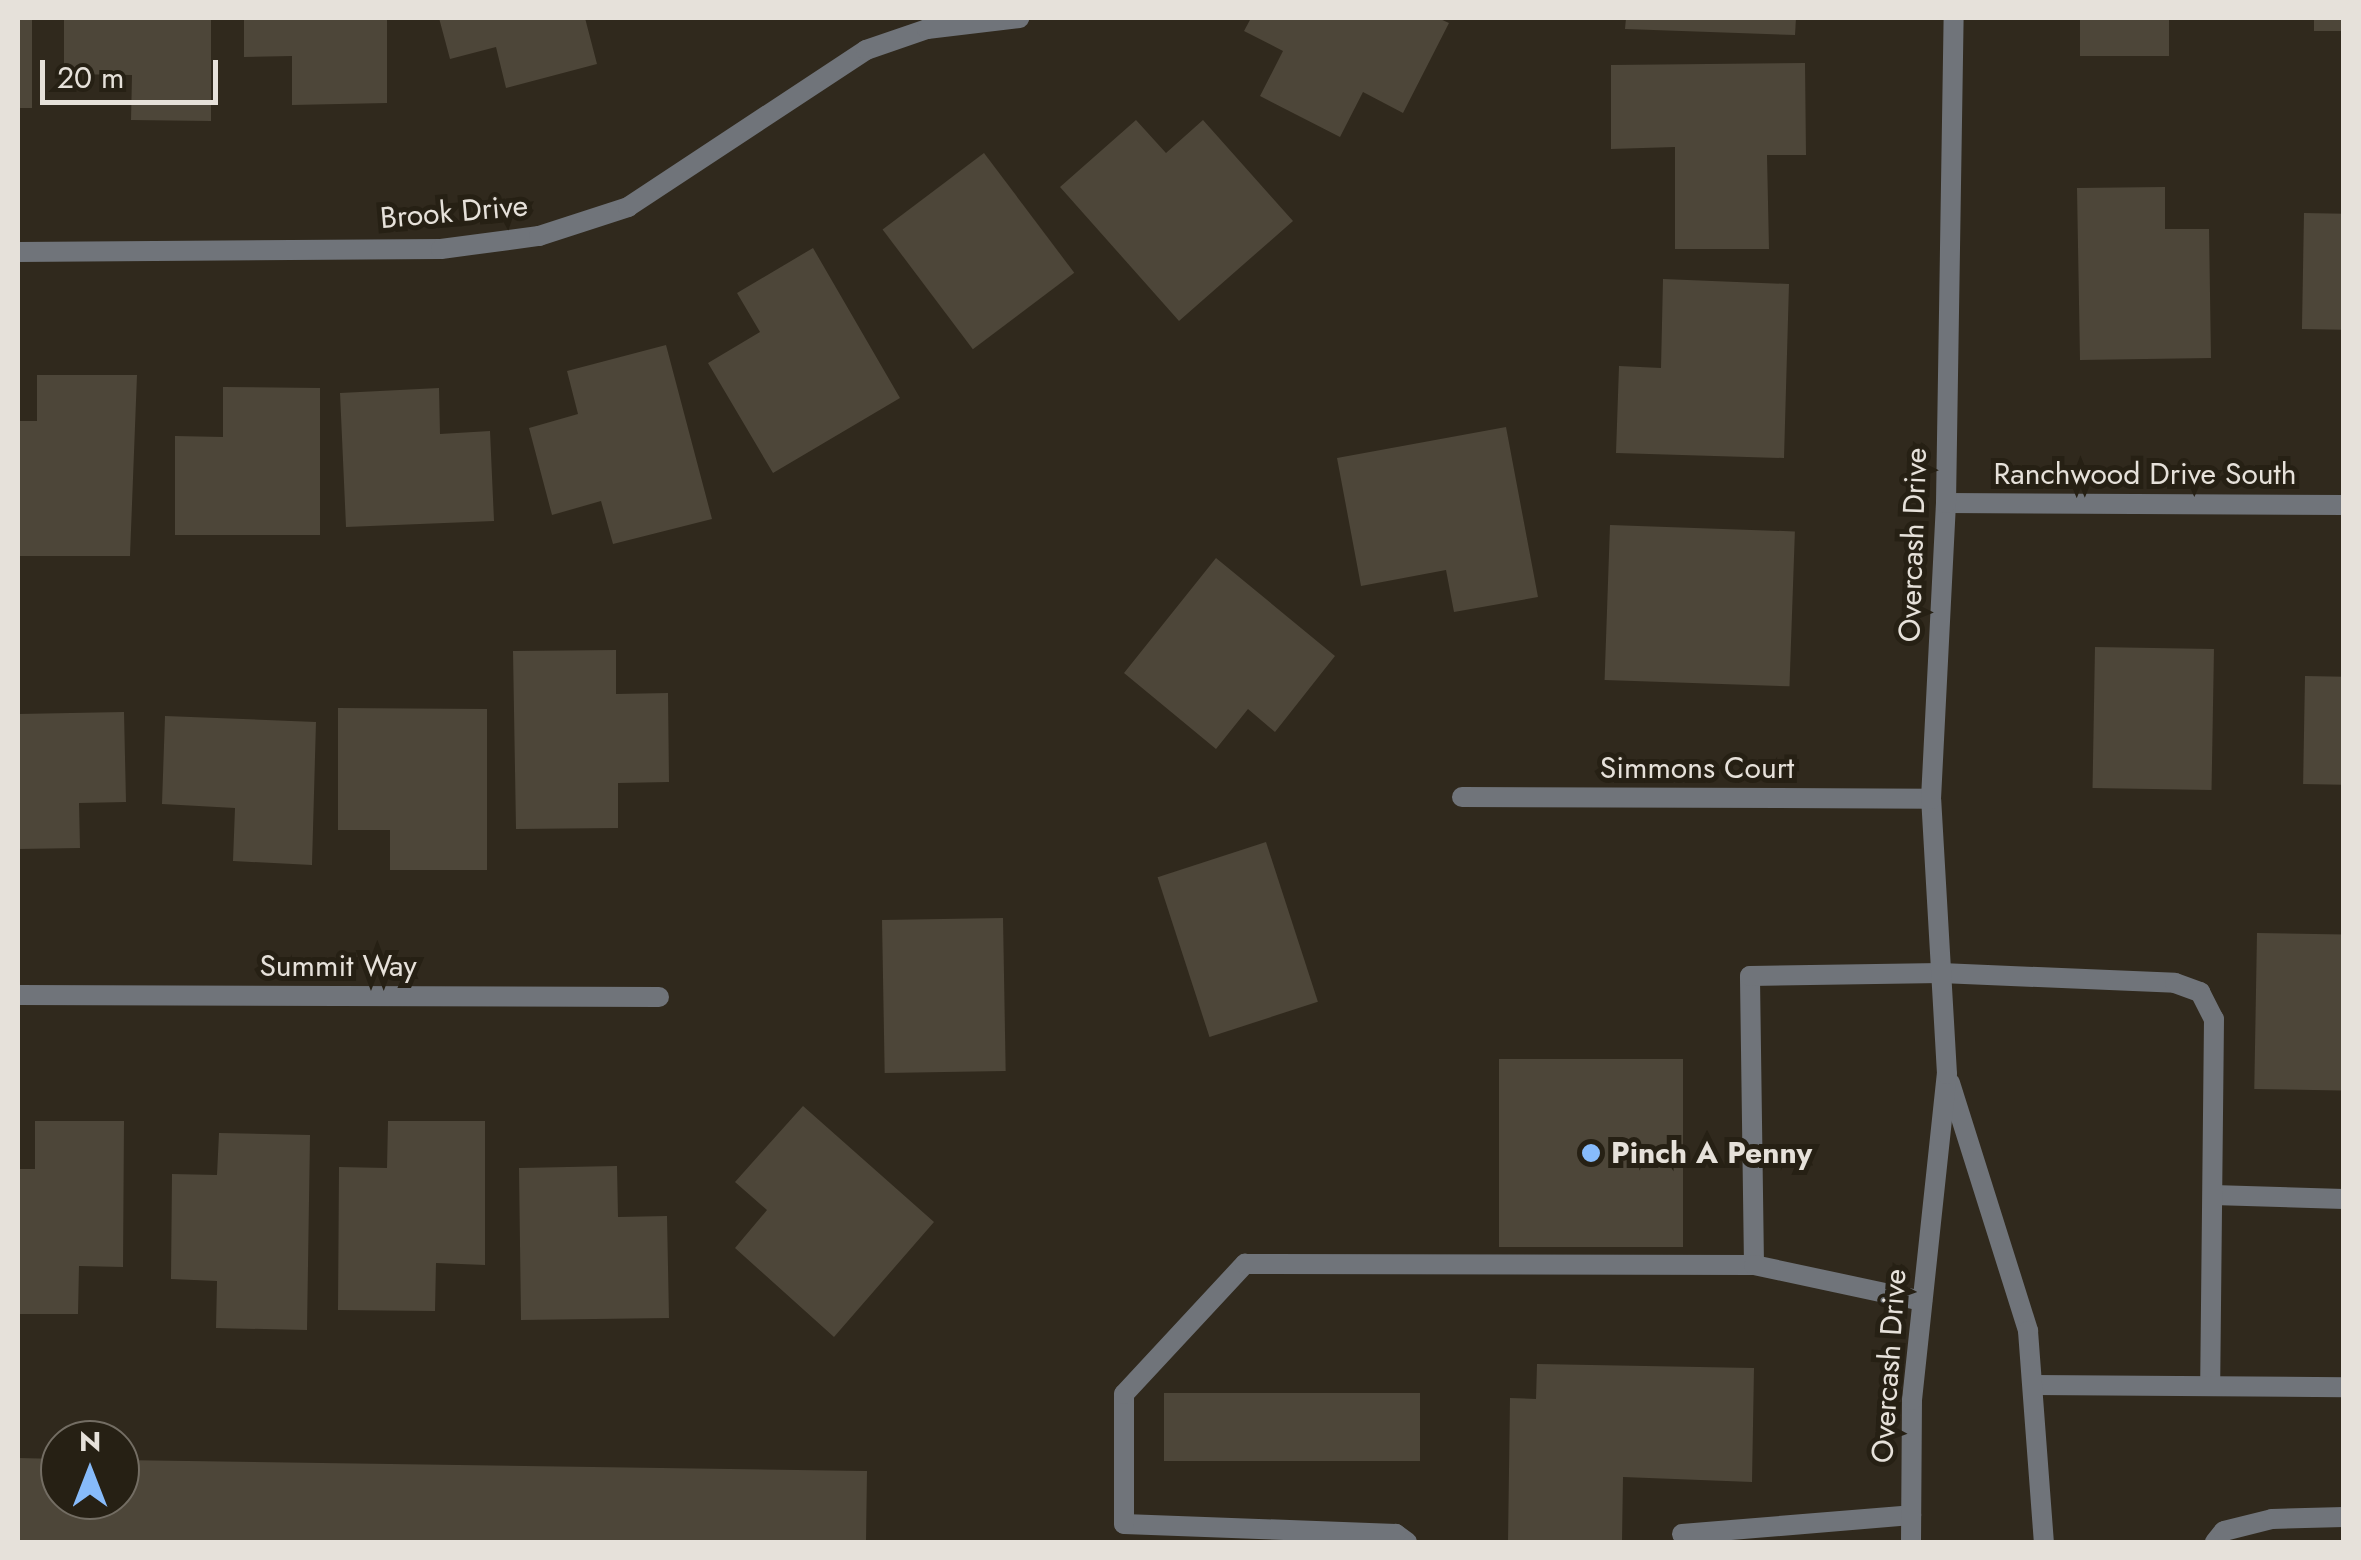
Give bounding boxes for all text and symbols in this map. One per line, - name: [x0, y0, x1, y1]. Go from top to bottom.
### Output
- scale bar: [45, 40, 222, 102]
- text: 20 m: [57, 56, 124, 99]
- street label: Brook Drive: [379, 188, 529, 236]
- street label: Overcash Drive: [1892, 447, 1934, 643]
- street label: Ranchwood Drive South: [1994, 456, 2296, 492]
- street label: Simmons Court: [1600, 750, 1794, 786]
- street label: Summit Way: [259, 948, 417, 984]
- place label: Pinch A Penny: [1611, 1135, 1812, 1171]
- marker: Pinch A Penny: [1580, 1142, 1602, 1164]
- street label: Overcash Drive: [1864, 1268, 1914, 1464]
- north arrow: [40, 1420, 140, 1520]
- text: N: [79, 1421, 101, 1462]

